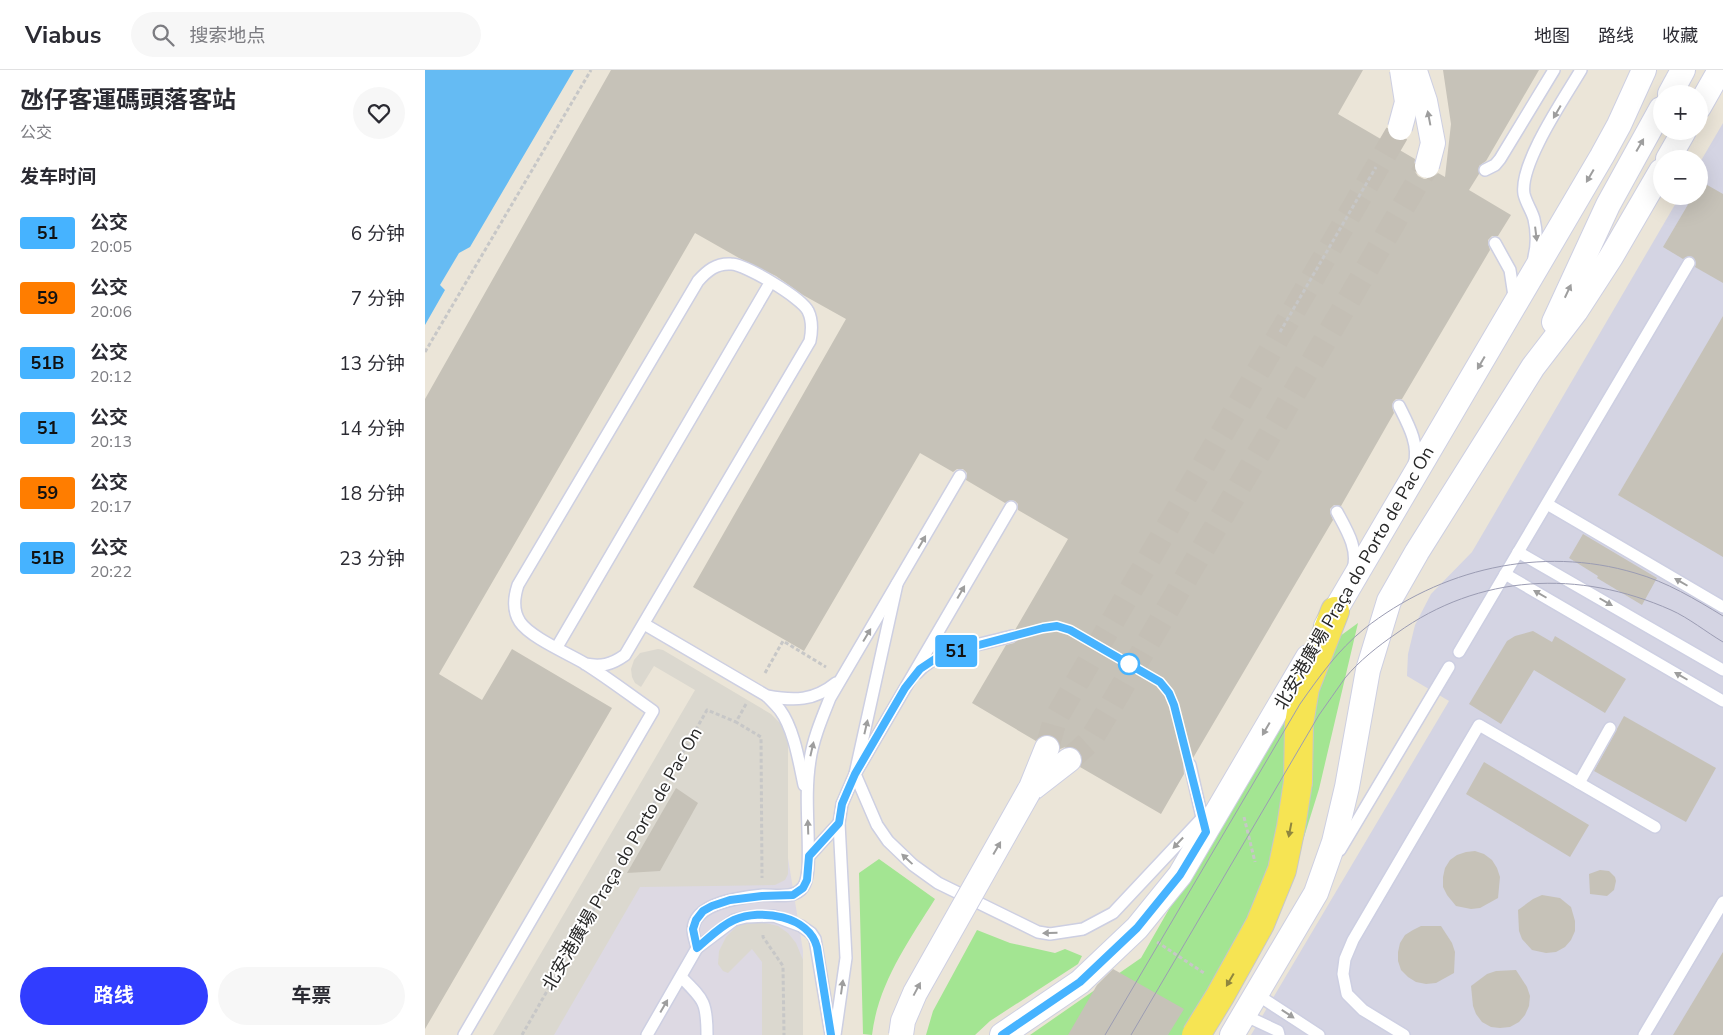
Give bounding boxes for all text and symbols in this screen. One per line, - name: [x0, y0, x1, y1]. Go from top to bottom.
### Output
- search box: [131, 12, 481, 57]
- text: Viabus: [25, 19, 101, 51]
- icon: search: [149, 21, 177, 49]
- text: 搜索地点: [189, 23, 265, 49]
- text: 地图: [1534, 24, 1570, 48]
- text: 路线: [1598, 24, 1634, 48]
- text: 收藏: [1662, 24, 1698, 48]
- text: 氹仔客運碼頭落客站: [20, 84, 236, 116]
- map controls: [1653, 85, 1708, 205]
- button: +: [1653, 85, 1708, 140]
- button: heart: [353, 87, 405, 139]
- one-way arrow: [1552, 106, 1561, 119]
- one-way arrow: [1424, 110, 1432, 126]
- text: 公交: [20, 122, 52, 144]
- one-way arrow: [1636, 138, 1644, 153]
- button: −: [1653, 150, 1708, 205]
- text: 发车时间: [20, 164, 96, 190]
- one-way arrow: [1586, 169, 1595, 182]
- text: 公交: [90, 210, 128, 236]
- text: 51: [37, 221, 58, 245]
- text: 6 分钟: [351, 221, 405, 247]
- one-way arrow: [1532, 226, 1540, 242]
- text: 20:05: [90, 236, 132, 258]
- text: 公交: [90, 275, 128, 301]
- one-way arrow: [1565, 284, 1573, 298]
- text: 59: [37, 286, 58, 310]
- text: 7 分钟: [351, 286, 405, 312]
- text: 20:06: [90, 301, 132, 323]
- text: 公交: [90, 340, 128, 366]
- text: 51B: [31, 351, 64, 375]
- text: 13 分钟: [339, 351, 405, 377]
- one-way arrow: [1476, 356, 1485, 369]
- text: 20:12: [90, 366, 132, 388]
- text: 公交: [90, 405, 128, 431]
- text: 51: [37, 416, 58, 440]
- text: 14 分钟: [339, 416, 405, 442]
- text: 20:13: [90, 431, 132, 453]
- street label: 北安港廣場 Praça do Porto de Pac On: [1269, 442, 1439, 714]
- text: 公交: [90, 470, 128, 496]
- text: 59: [37, 481, 58, 505]
- text: 18 分钟: [339, 481, 405, 507]
- text: 20:17: [90, 496, 132, 518]
- text: 公交: [90, 535, 128, 561]
- one-way arrow: [917, 535, 926, 548]
- text: 51B: [31, 546, 64, 570]
- text: 23 分钟: [339, 546, 405, 572]
- text: 20:22: [90, 561, 132, 583]
- one-way arrow: [1674, 578, 1687, 587]
- one-way arrow: [957, 585, 965, 600]
- one-way arrow: [1534, 590, 1547, 599]
- one-way arrow: [1599, 598, 1613, 607]
- one-way arrow: [863, 628, 872, 641]
- line badge: 51: [933, 635, 979, 667]
- text: 51: [945, 639, 967, 663]
- unlabelled marker: [1118, 653, 1140, 675]
- one-way arrow: [1673, 672, 1688, 680]
- one-way arrow: [862, 719, 870, 734]
- one-way arrow: [1262, 721, 1270, 736]
- street label: 北安港廣場 Praça do Porto de Pac On: [537, 723, 707, 995]
- one-way arrow: [808, 741, 816, 756]
- one-way arrow: [803, 819, 811, 835]
- one-way arrow: [1286, 822, 1294, 838]
- one-way arrow: [1172, 837, 1184, 849]
- one-way arrow: [993, 841, 1001, 855]
- one-way arrow: [901, 853, 913, 865]
- one-way arrow: [1042, 929, 1058, 937]
- button: 路线: [20, 967, 208, 1025]
- button: 车票: [218, 967, 405, 1025]
- one-way arrow: [1225, 973, 1234, 986]
- one-way arrow: [838, 978, 846, 994]
- one-way arrow: [913, 982, 921, 997]
- one-way arrow: [660, 1000, 669, 1013]
- one-way arrow: [1281, 1009, 1295, 1018]

